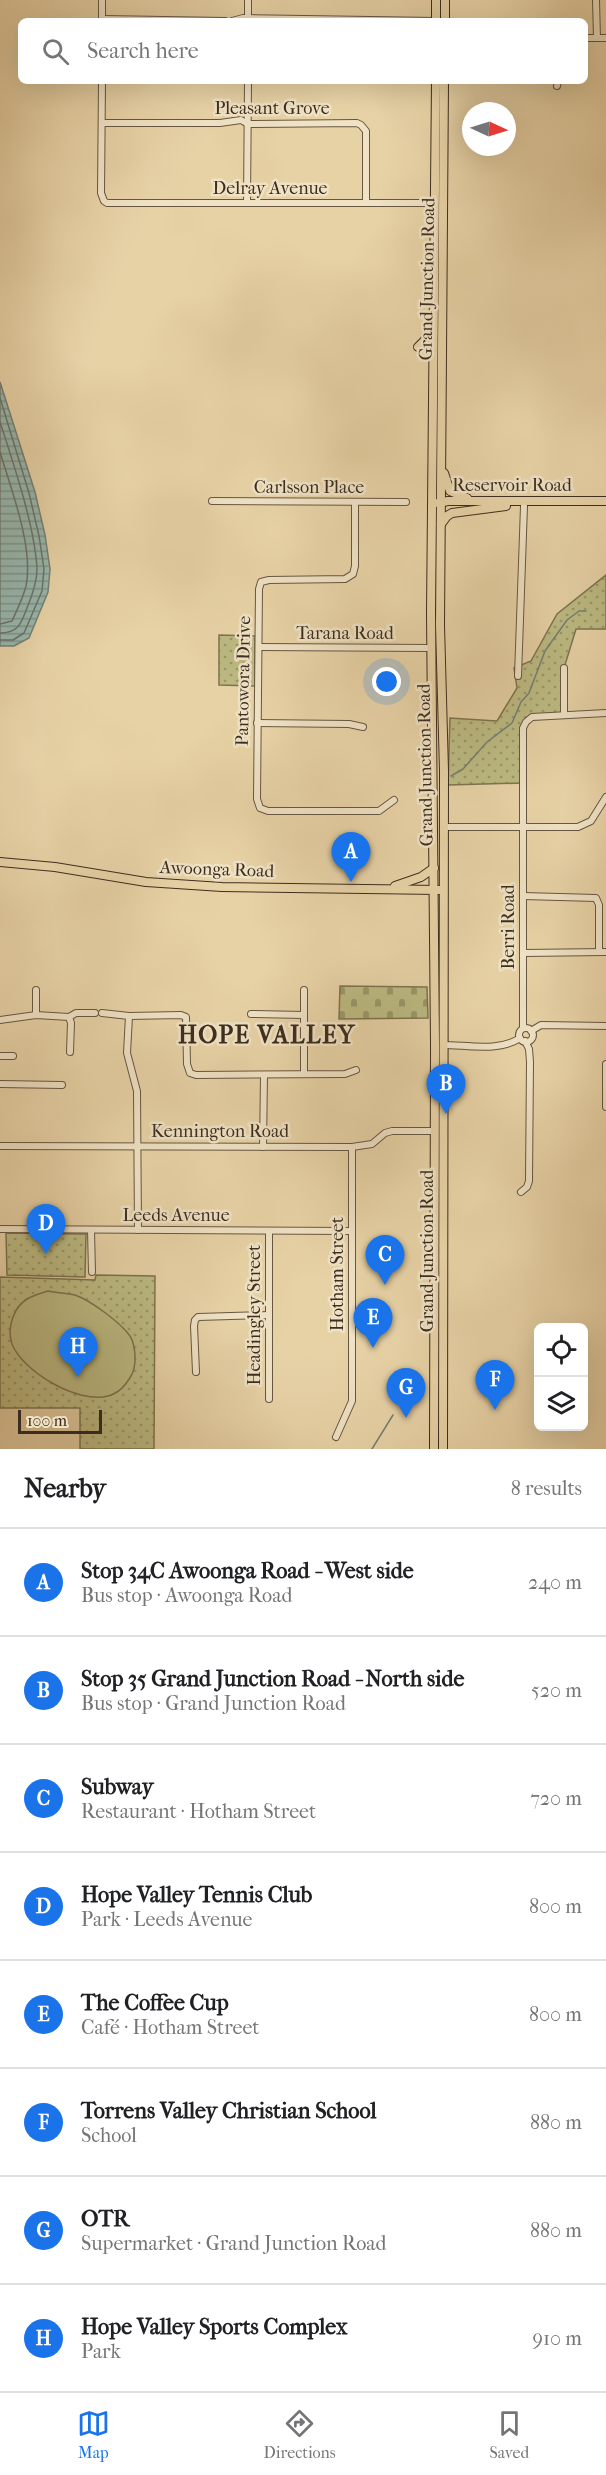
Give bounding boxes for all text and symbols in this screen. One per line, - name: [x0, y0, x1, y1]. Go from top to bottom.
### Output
- search box: [18, 18, 588, 84]
- icon: search: [39, 35, 72, 68]
- text: Search here: [87, 38, 199, 64]
- street label: Pleasant Grove: [214, 98, 330, 119]
- north arrow: [462, 102, 516, 156]
- street label: Delray Avenue: [213, 178, 327, 199]
- street label: Grand Junction Road: [416, 197, 439, 361]
- street label: Reservoir Road: [452, 475, 572, 496]
- street label: Carlsson Place: [254, 477, 364, 498]
- street label: Pantowora Drive: [232, 616, 255, 746]
- street label: Tarana Road: [296, 623, 394, 644]
- your location: [372, 667, 401, 696]
- street label: Grand Junction Road: [414, 683, 437, 847]
- pin: A: [332, 832, 370, 882]
- street label: Awoonga Road: [158, 857, 275, 882]
- street label: Berri Road: [498, 884, 519, 970]
- district label: HOPE VALLEY: [178, 1021, 356, 1049]
- pin: B: [426, 1064, 466, 1114]
- street label: Kennington Road: [151, 1121, 289, 1142]
- street label: Grand Junction Road: [417, 1169, 438, 1332]
- pin: D: [26, 1204, 66, 1254]
- street label: Leeds Avenue: [122, 1205, 230, 1226]
- street label: Hotham Street: [327, 1216, 348, 1331]
- pin: C: [366, 1236, 404, 1285]
- street label: Headingley Street: [244, 1244, 265, 1385]
- pin: E: [354, 1298, 392, 1348]
- map controls: [534, 1323, 588, 1431]
- button: locate: [534, 1323, 588, 1377]
- pin: H: [58, 1328, 98, 1377]
- pin: F: [476, 1360, 514, 1410]
- pin: G: [386, 1368, 426, 1418]
- button: layers: [534, 1377, 588, 1431]
- scale bar: [18, 1407, 102, 1434]
- text: 100 m: [27, 1411, 67, 1430]
- text: Nearby: [24, 1473, 106, 1504]
- text: 8 results: [511, 1477, 582, 1500]
- text: Stop 34C Awoonga Road - West side: [81, 1558, 414, 1584]
- text: A: [37, 1571, 50, 1594]
- text: 240 m: [528, 1571, 582, 1594]
- text: Bus stop · Awoonga Road: [81, 1584, 292, 1607]
- text: Stop 35 Grand Junction Road - North side: [81, 1666, 464, 1692]
- text: B: [37, 1679, 50, 1702]
- text: 520 m: [531, 1679, 582, 1702]
- text: Bus stop · Grand Junction Road: [81, 1692, 346, 1715]
- text: Subway: [81, 1774, 153, 1800]
- text: C: [37, 1787, 50, 1810]
- text: 720 m: [530, 1787, 582, 1810]
- text: Restaurant · Hotham Street: [81, 1800, 316, 1823]
- text: Hope Valley Tennis Club: [81, 1882, 312, 1908]
- text: D: [36, 1895, 51, 1918]
- text: 800 m: [529, 1895, 582, 1918]
- text: Park · Leeds Avenue: [81, 1908, 252, 1931]
- text: The Coffee Cup: [81, 1990, 229, 2016]
- text: E: [37, 2003, 50, 2026]
- text: 800 m: [529, 2003, 582, 2026]
- text: Café · Hotham Street: [81, 2016, 259, 2039]
- text: Torrens Valley Christian School: [81, 2098, 377, 2124]
- text: F: [38, 2111, 49, 2134]
- text: 880 m: [530, 2111, 582, 2134]
- text: School: [81, 2124, 137, 2147]
- text: OTR: [81, 2206, 129, 2232]
- text: G: [36, 2219, 51, 2242]
- text: 880 m: [530, 2219, 582, 2242]
- text: Supermarket · Grand Junction Road: [81, 2232, 386, 2255]
- text: Hope Valley Sports Complex: [81, 2314, 347, 2340]
- text: H: [36, 2327, 51, 2350]
- text: 910 m: [533, 2327, 582, 2350]
- text: Park: [81, 2340, 121, 2363]
- tab: Map: [77, 2407, 110, 2462]
- tab: Directions: [264, 2407, 336, 2462]
- tab: Saved: [489, 2407, 529, 2462]

